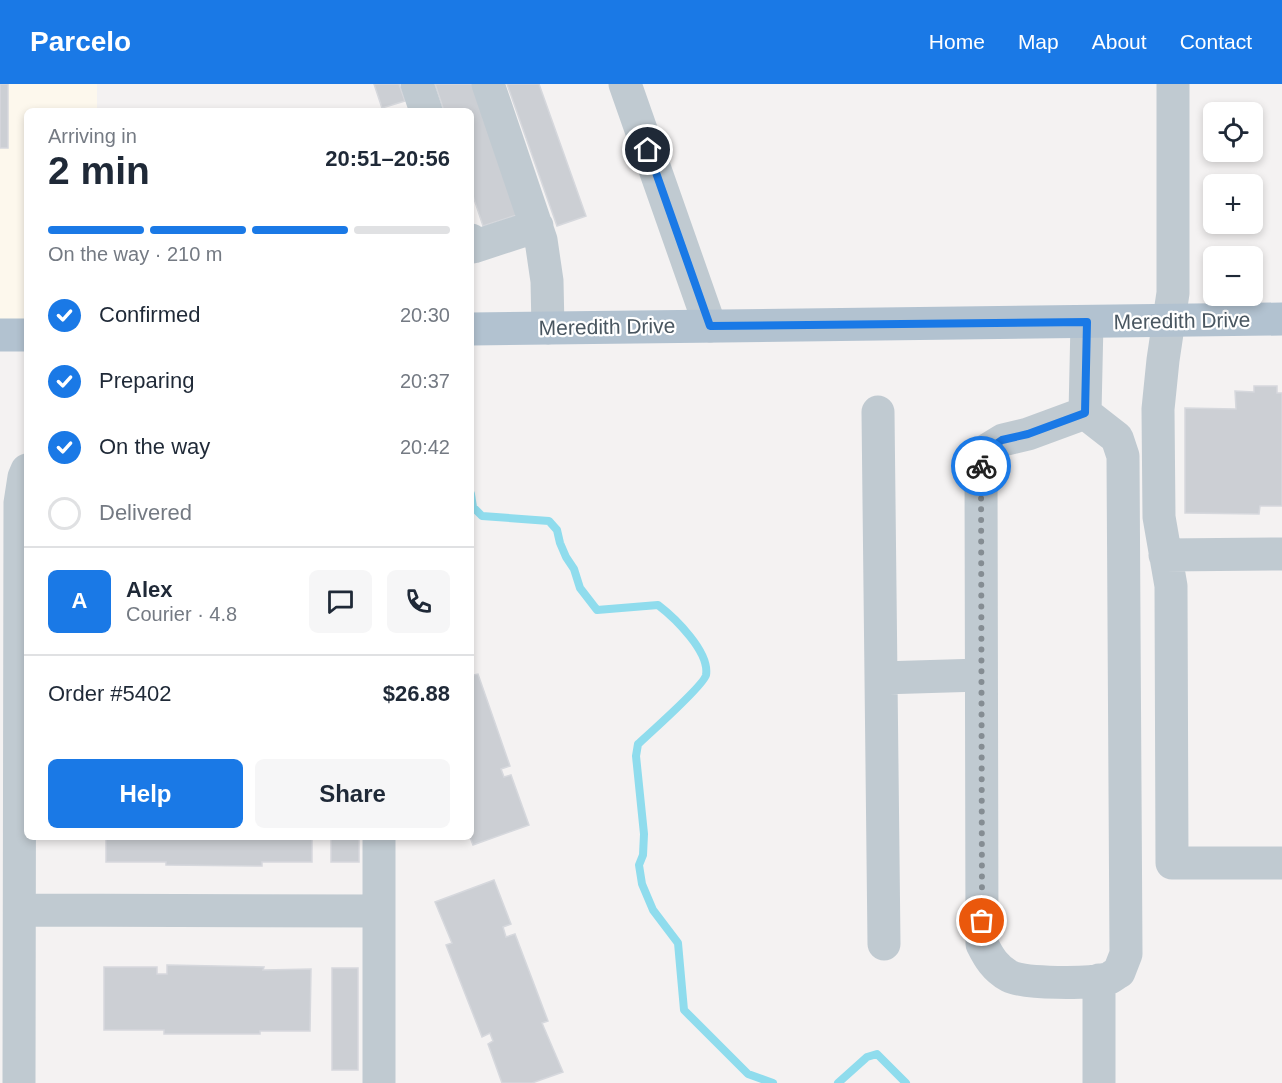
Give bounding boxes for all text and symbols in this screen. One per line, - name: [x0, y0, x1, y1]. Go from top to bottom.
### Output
- text: Parcelo: [30, 26, 131, 57]
- text: Home: [929, 30, 985, 53]
- text: Map: [1018, 30, 1059, 53]
- text: About: [1092, 30, 1147, 53]
- text: Contact: [1180, 30, 1252, 53]
- map controls: [1203, 102, 1263, 306]
- button: locate: [1203, 102, 1263, 162]
- pin: [622, 124, 673, 175]
- text: Arriving in: [48, 125, 137, 147]
- icon: home: [631, 133, 664, 166]
- text: 20:51–20:56: [325, 146, 450, 171]
- text: 2 min: [48, 149, 150, 192]
- button: +: [1203, 174, 1263, 234]
- text: On the way · 210 m: [48, 243, 223, 265]
- button: −: [1203, 246, 1263, 306]
- icon: check: [48, 299, 81, 332]
- text: Confirmed: [99, 302, 200, 327]
- text: 20:30: [400, 304, 450, 326]
- street label: Meredith Drive: [1114, 308, 1250, 333]
- street label: Meredith Drive: [539, 314, 675, 339]
- icon: check: [48, 365, 81, 398]
- text: Preparing: [99, 368, 194, 393]
- text: 20:37: [400, 370, 450, 392]
- icon: check: [48, 431, 81, 464]
- text: On the way: [99, 434, 210, 459]
- text: 20:42: [400, 436, 450, 458]
- courier: [951, 436, 1011, 496]
- icon: bike: [965, 450, 998, 483]
- text: Delivered: [99, 500, 192, 525]
- button: chat: [309, 570, 372, 633]
- button: phone: [387, 570, 450, 633]
- text: Alex: [126, 577, 172, 602]
- text: A: [72, 588, 87, 613]
- text: Courier · 4.8: [126, 603, 237, 625]
- text: Order #5402: [48, 681, 172, 706]
- text: $26.88: [383, 681, 450, 706]
- button: Help: [48, 759, 243, 828]
- button: Share: [255, 759, 450, 828]
- pin: [956, 895, 1007, 946]
- icon: bag: [965, 904, 998, 937]

